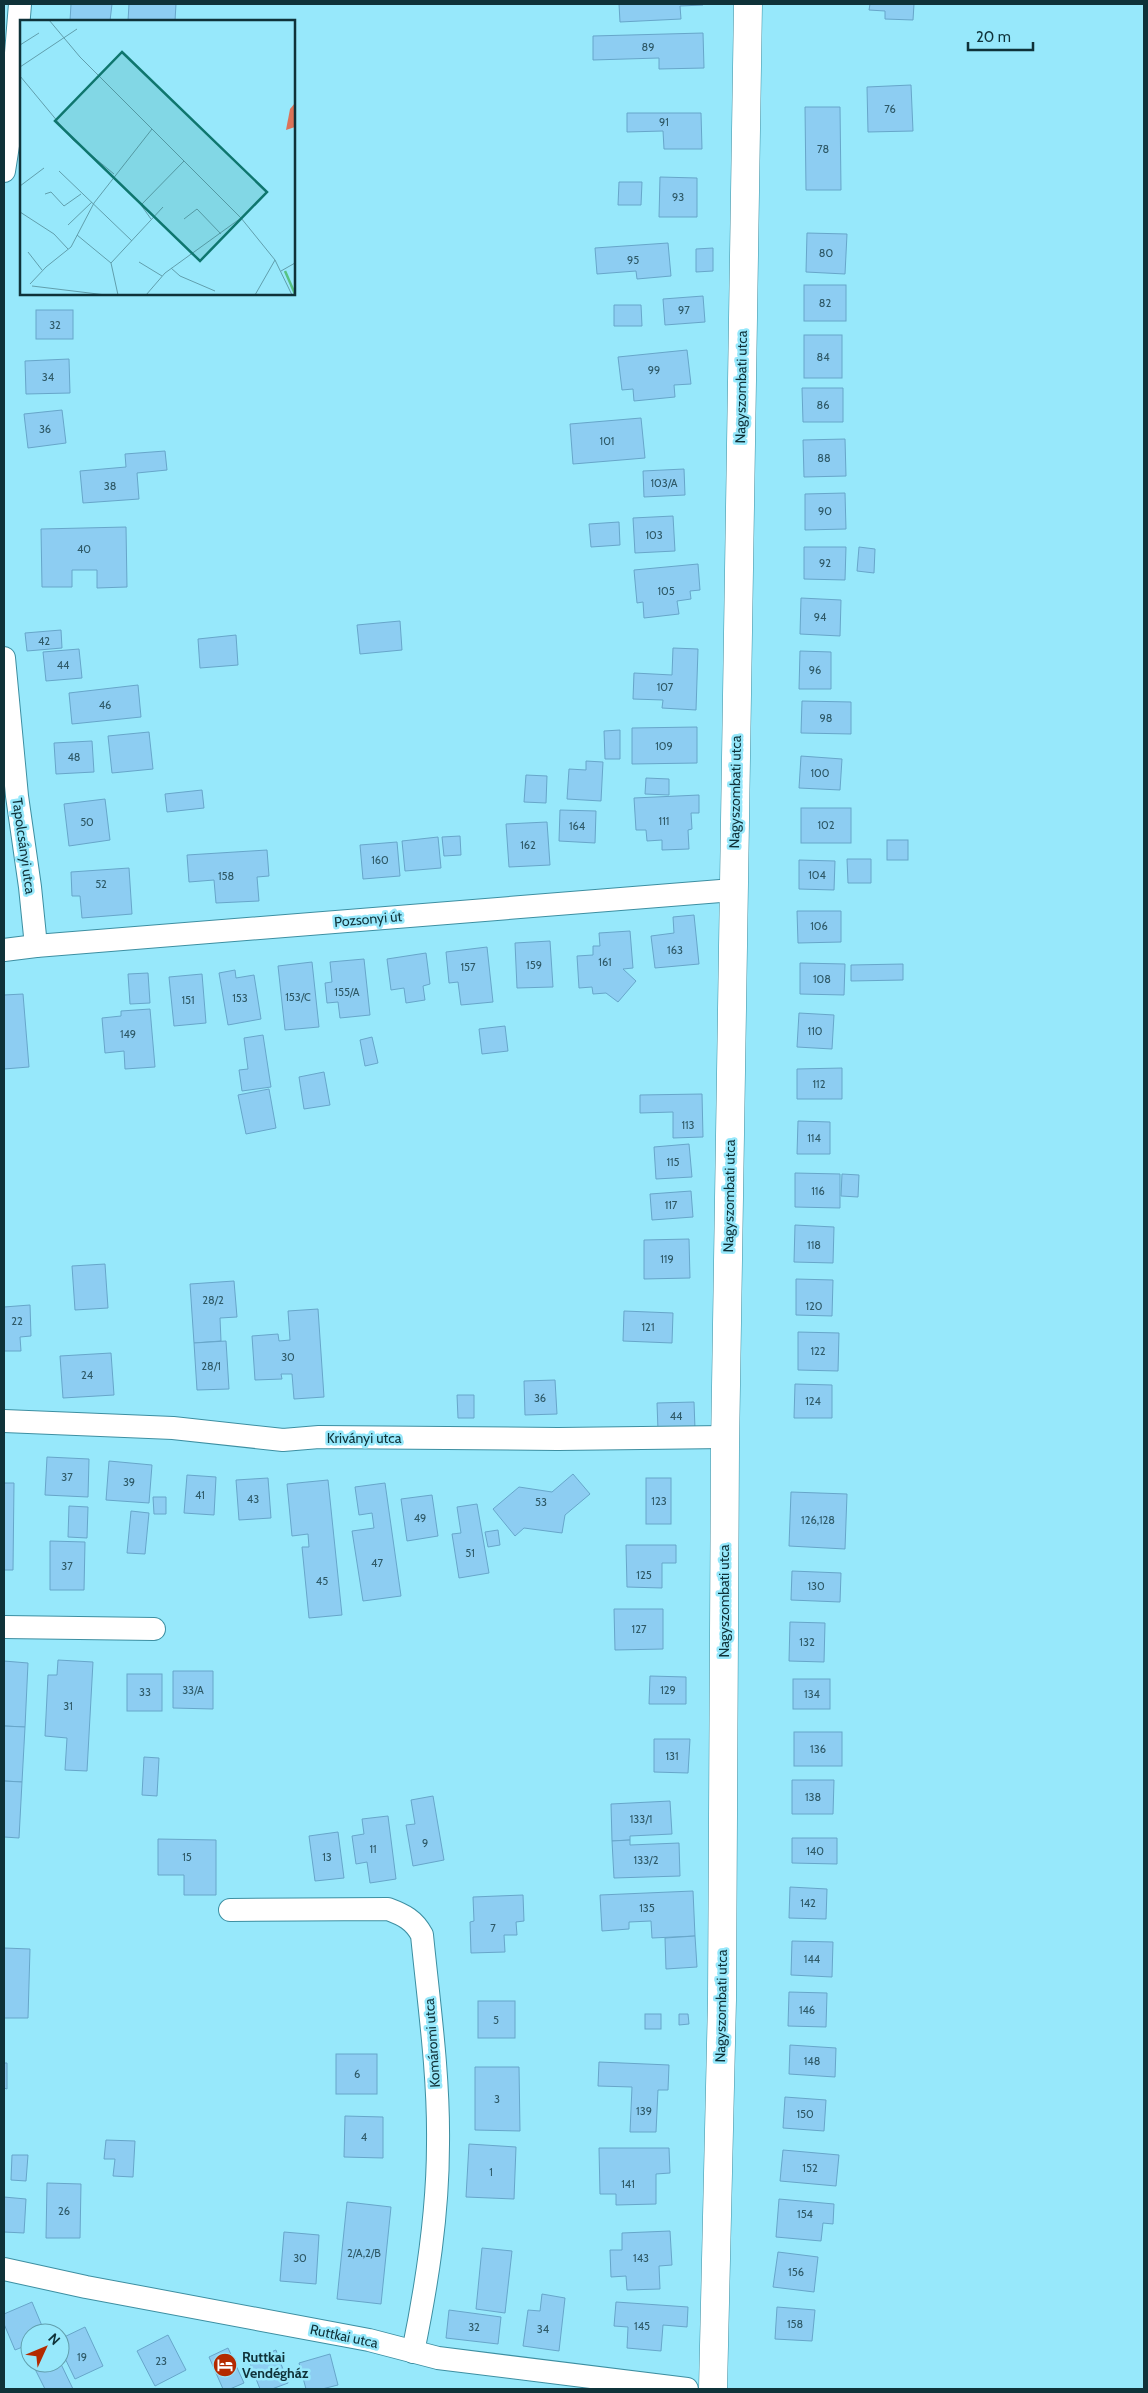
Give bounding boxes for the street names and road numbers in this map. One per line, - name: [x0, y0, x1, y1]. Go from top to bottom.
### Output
- street label: Nagyszombati utca: [731, 330, 751, 444]
- street label: Nagyszombati utca: [725, 735, 745, 849]
- street label: Tapolcsányi utca: [8, 797, 40, 895]
- street label: Pozsonyi út: [333, 907, 403, 931]
- street label: Nagyszombati utca: [719, 1139, 739, 1253]
- street label: Kriványi utca: [327, 1429, 402, 1447]
- street label: Nagyszombati utca: [715, 1544, 733, 1657]
- street label: Nagyszombati utca: [711, 1949, 731, 2063]
- street label: Komáromi utca: [420, 1997, 444, 2088]
- street label: Ruttkai utca: [308, 2320, 380, 2352]

